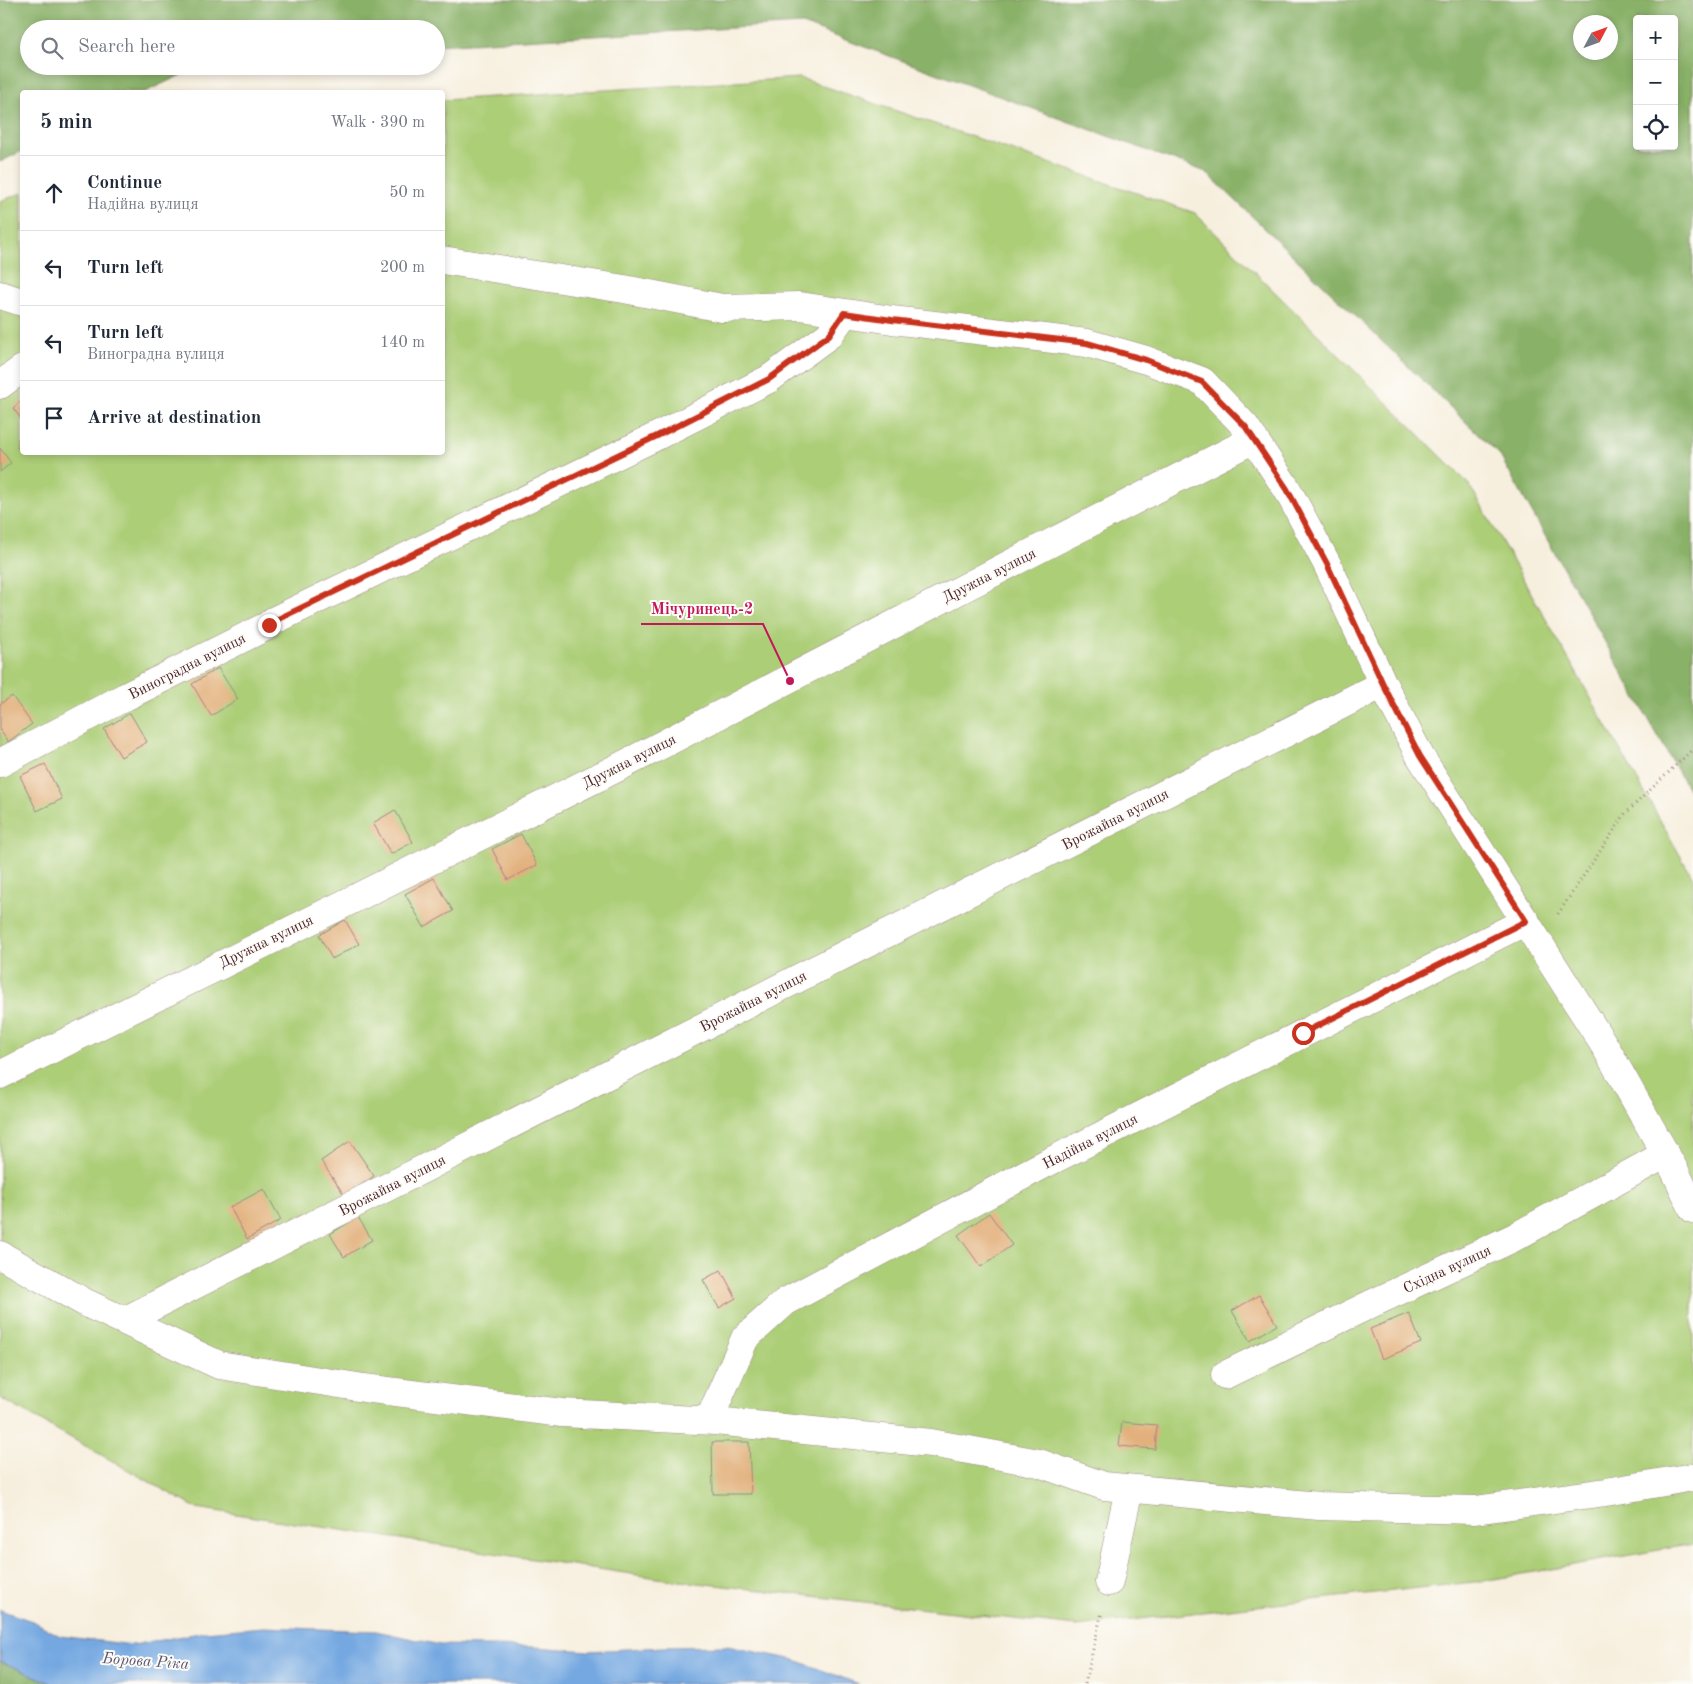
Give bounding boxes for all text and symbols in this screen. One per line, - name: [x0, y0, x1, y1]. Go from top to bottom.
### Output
- north arrow: [1573, 15, 1618, 60]
- map controls: [1633, 15, 1678, 150]
- button: +: [1633, 15, 1678, 60]
- search box: [20, 20, 445, 75]
- icon: search: [38, 34, 66, 62]
- text: Search here: [78, 38, 175, 57]
- button: −: [1633, 60, 1678, 105]
- button: locate: [1633, 105, 1678, 150]
- text: 5 min: [40, 112, 93, 133]
- text: Walk · 390 m: [330, 115, 425, 131]
- text: Continue: [87, 174, 162, 193]
- icon: ahead: [40, 179, 68, 207]
- text: 50 m: [389, 185, 425, 201]
- text: Надійна вулиця: [87, 197, 198, 213]
- icon: left: [40, 254, 68, 282]
- text: Turn left: [87, 259, 164, 278]
- text: 200 m: [380, 260, 425, 276]
- text: Turn left: [87, 324, 164, 343]
- icon: left: [40, 329, 68, 357]
- text: 140 m: [380, 335, 425, 351]
- text: Виноградна вулиця: [87, 347, 225, 363]
- icon: arrive: [40, 404, 68, 432]
- text: Arrive at destination: [87, 409, 261, 428]
- street label: Дружна вулиця: [941, 546, 1039, 606]
- callout: Мічуринець-2: [641, 593, 763, 624]
- text: Мічуринець-2: [651, 602, 753, 618]
- route end: [258, 614, 281, 637]
- street label: Виноградна вулиця: [127, 631, 249, 703]
- street label: Дружна вулиця: [581, 732, 679, 792]
- street label: Врожайна вулиця: [1060, 787, 1172, 854]
- street label: Дружна вулиця: [217, 913, 316, 972]
- street label: Врожайна вулиця: [698, 969, 810, 1036]
- route start: [1292, 1022, 1315, 1045]
- street label: Надійна вулиця: [1041, 1112, 1141, 1173]
- street label: Врожайна вулиця: [337, 1153, 449, 1220]
- street label: Східна вулиця: [1401, 1243, 1494, 1297]
- water label: Борова Ріка: [101, 1651, 190, 1673]

